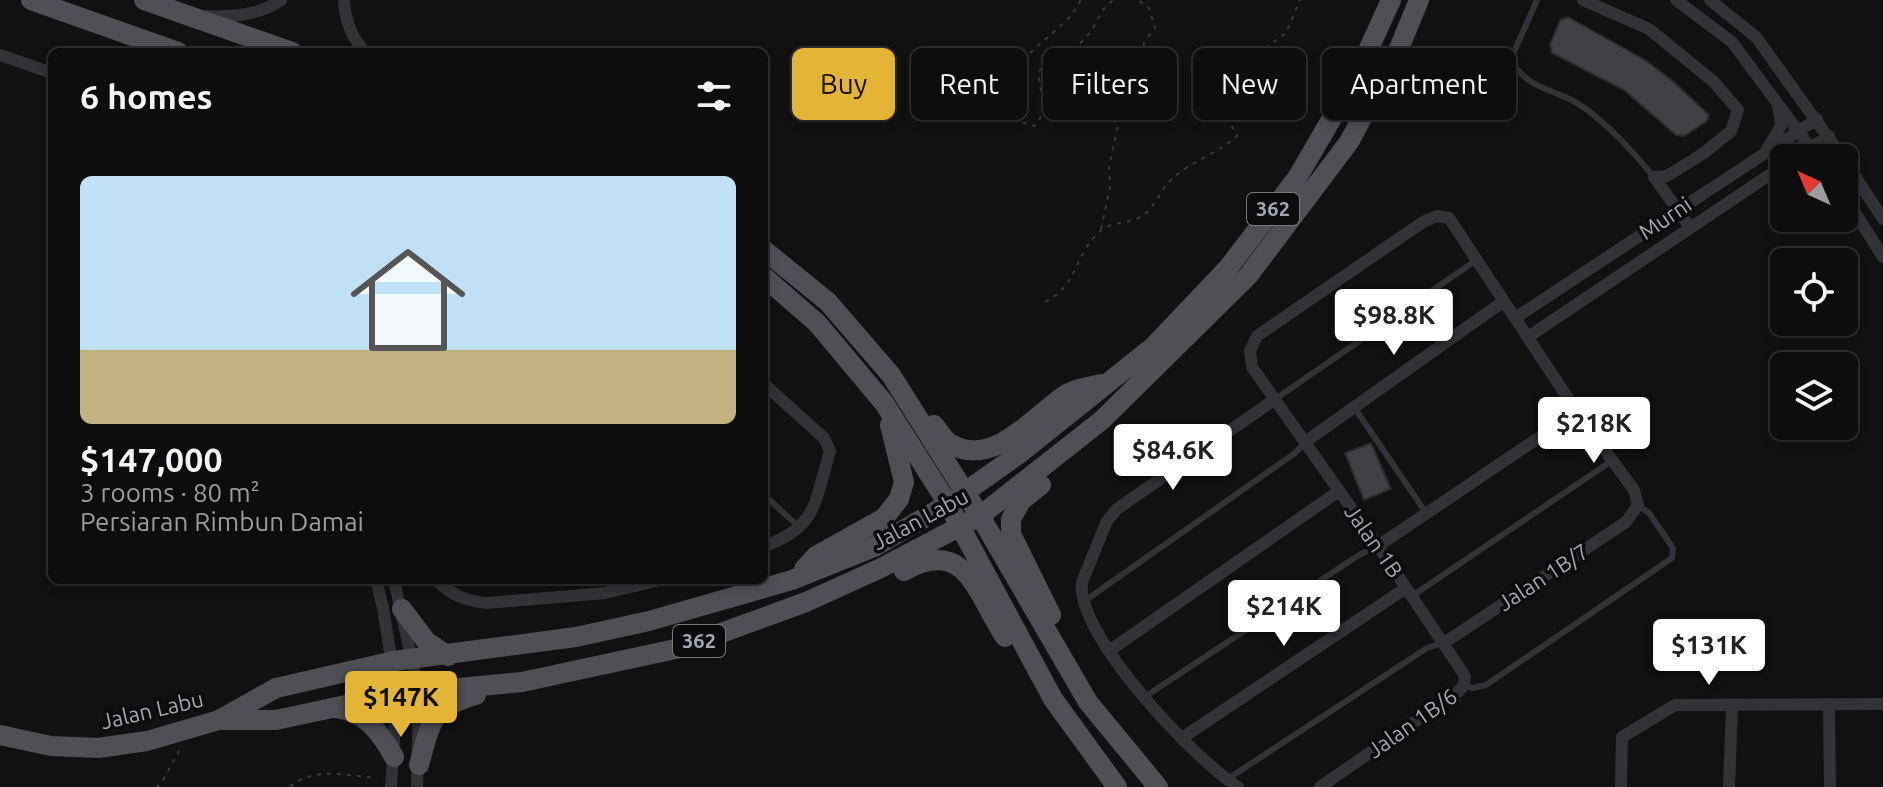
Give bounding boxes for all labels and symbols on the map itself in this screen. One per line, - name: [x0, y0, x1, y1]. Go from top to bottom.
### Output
- north arrow: [1770, 144, 1858, 232]
- street label: Murni: [1634, 191, 1696, 244]
- road number: 362: [1247, 193, 1299, 225]
- pin: $98.8K: [1329, 289, 1459, 357]
- pin: $218K: [1538, 397, 1650, 465]
- pin: $84.6K: [1108, 424, 1238, 492]
- street label: Jalan Labu: [868, 483, 972, 554]
- street label: Jalan 1B: [1340, 499, 1409, 582]
- street label: Jalan 1B/7: [1493, 538, 1593, 615]
- pin: $214K: [1228, 580, 1340, 648]
- pin: $131K: [1653, 619, 1765, 687]
- road number: 362: [673, 625, 725, 657]
- pin: $147K: [345, 671, 457, 739]
- street label: Jalan 1B/6: [1362, 683, 1461, 763]
- street label: Jalan Labu: [98, 686, 206, 733]

